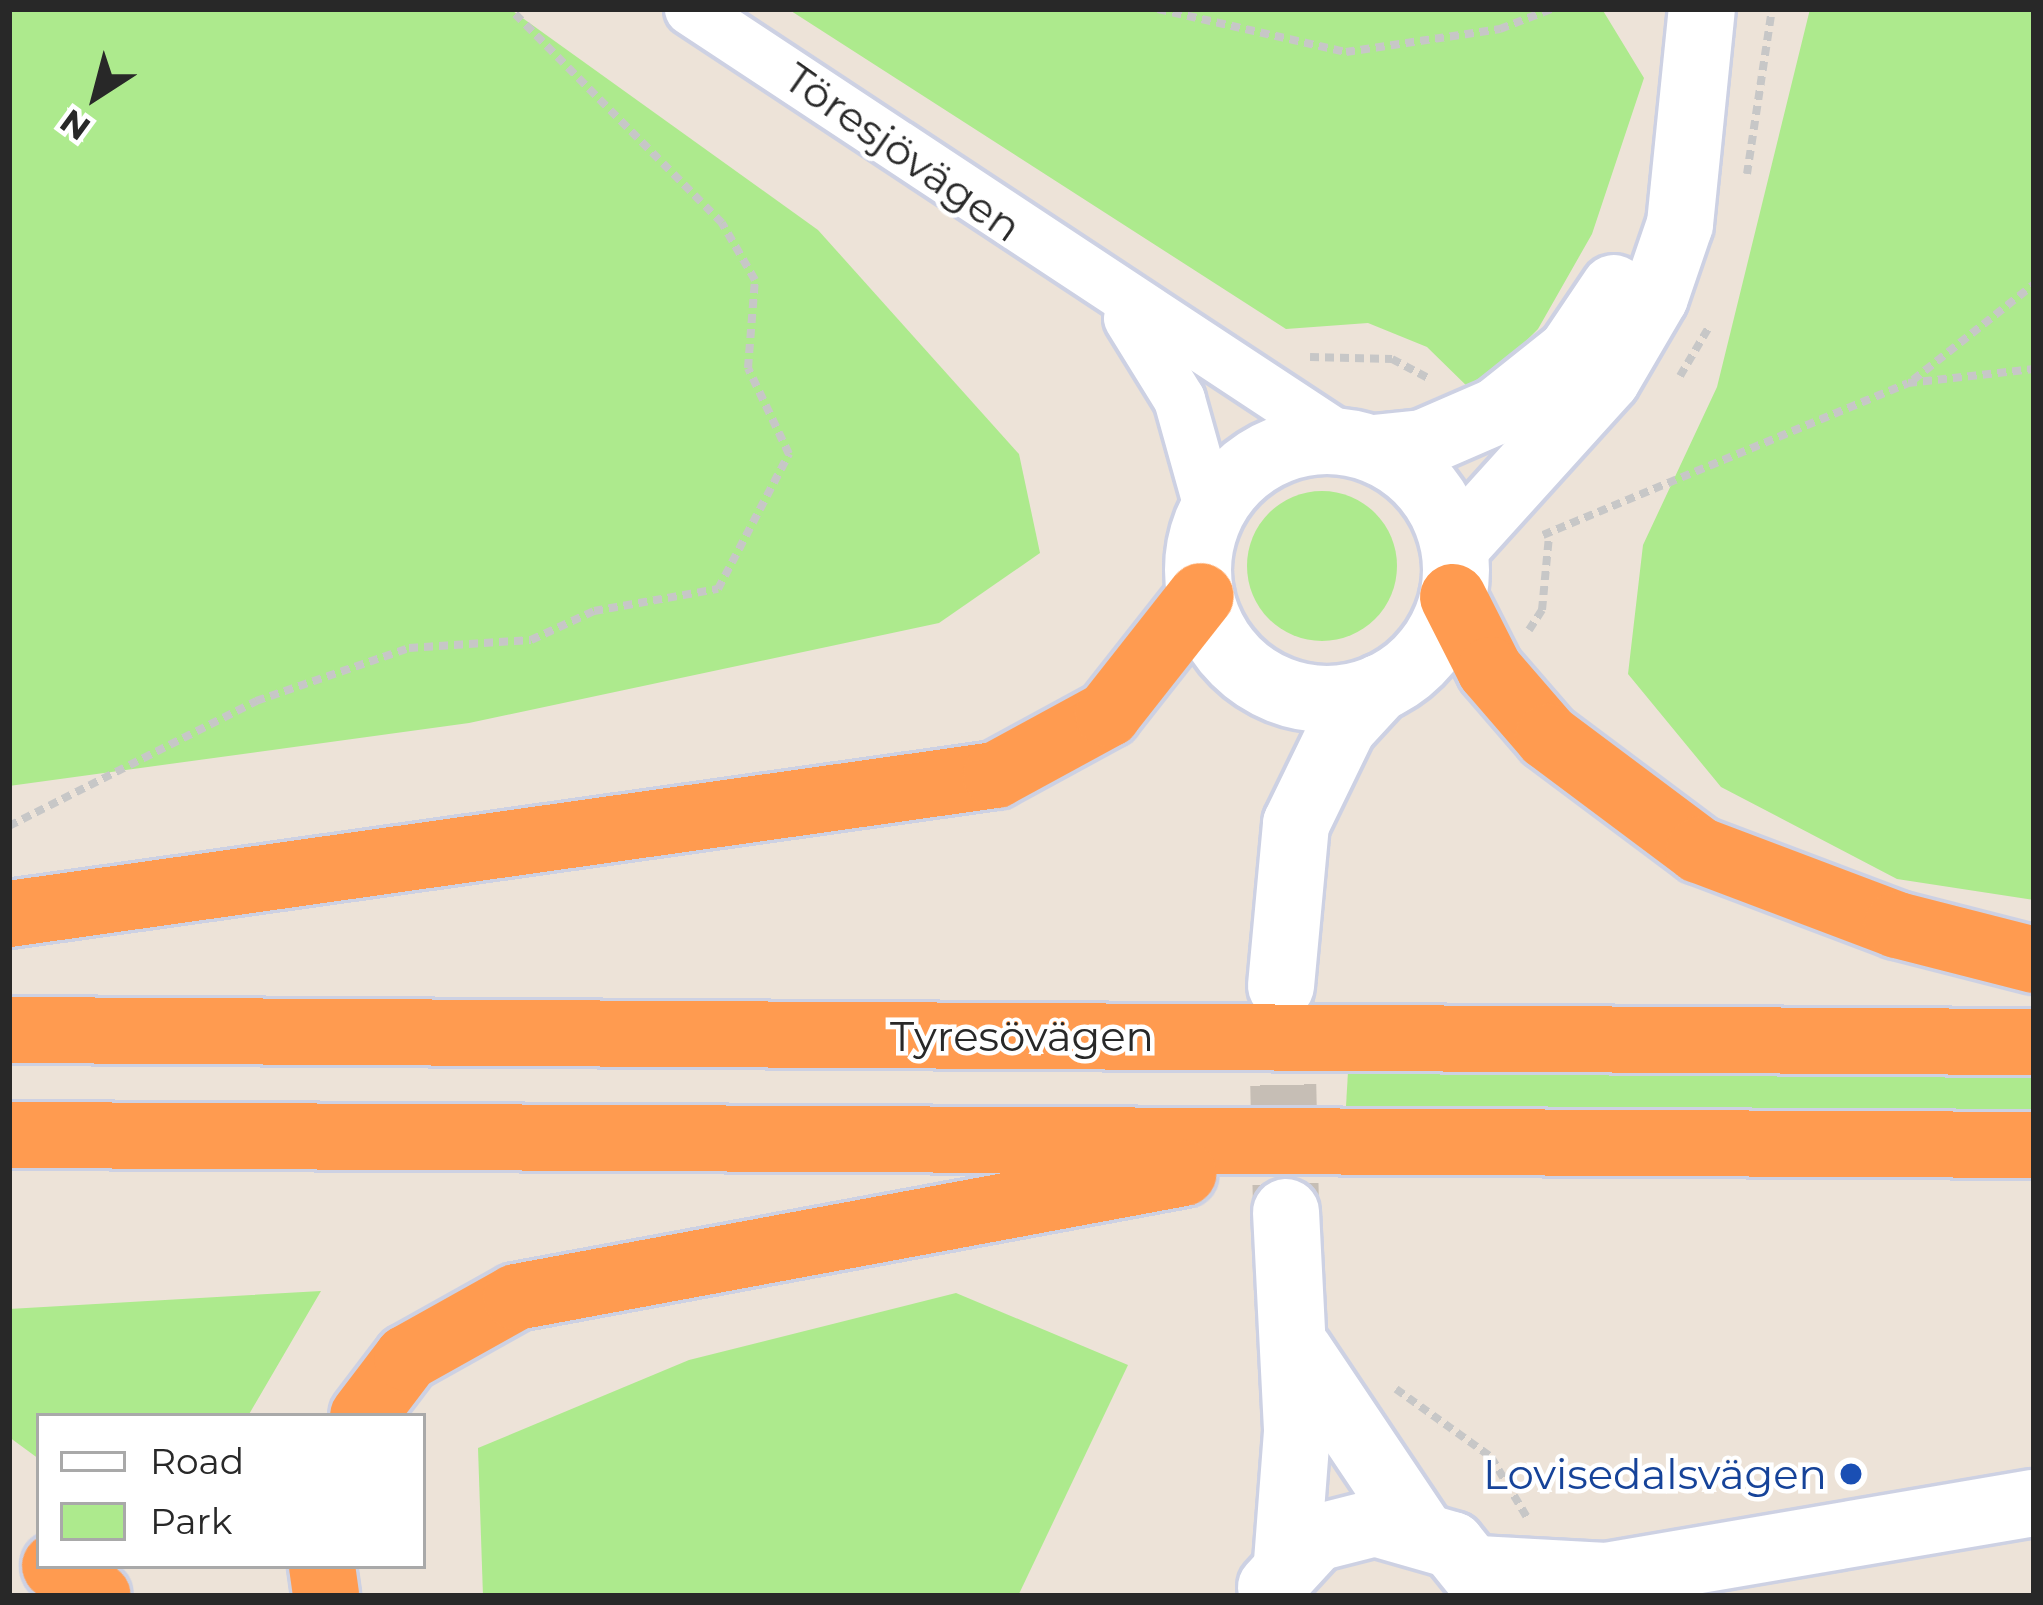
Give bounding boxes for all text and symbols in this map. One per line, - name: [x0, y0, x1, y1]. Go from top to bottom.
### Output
- north arrow: [36, 36, 156, 156]
- street label: Töresjövägen: [775, 52, 1031, 252]
- text: N: [52, 101, 97, 149]
- street label: Tyresövägen: [890, 1011, 1154, 1061]
- legend: [36, 1413, 426, 1569]
- text: Road: [150, 1439, 244, 1483]
- place label: Lovisedalsvägen: [1483, 1449, 1827, 1499]
- marker: Lovisedalsvägen: [1838, 1461, 1864, 1487]
- text: Park: [150, 1499, 232, 1543]

